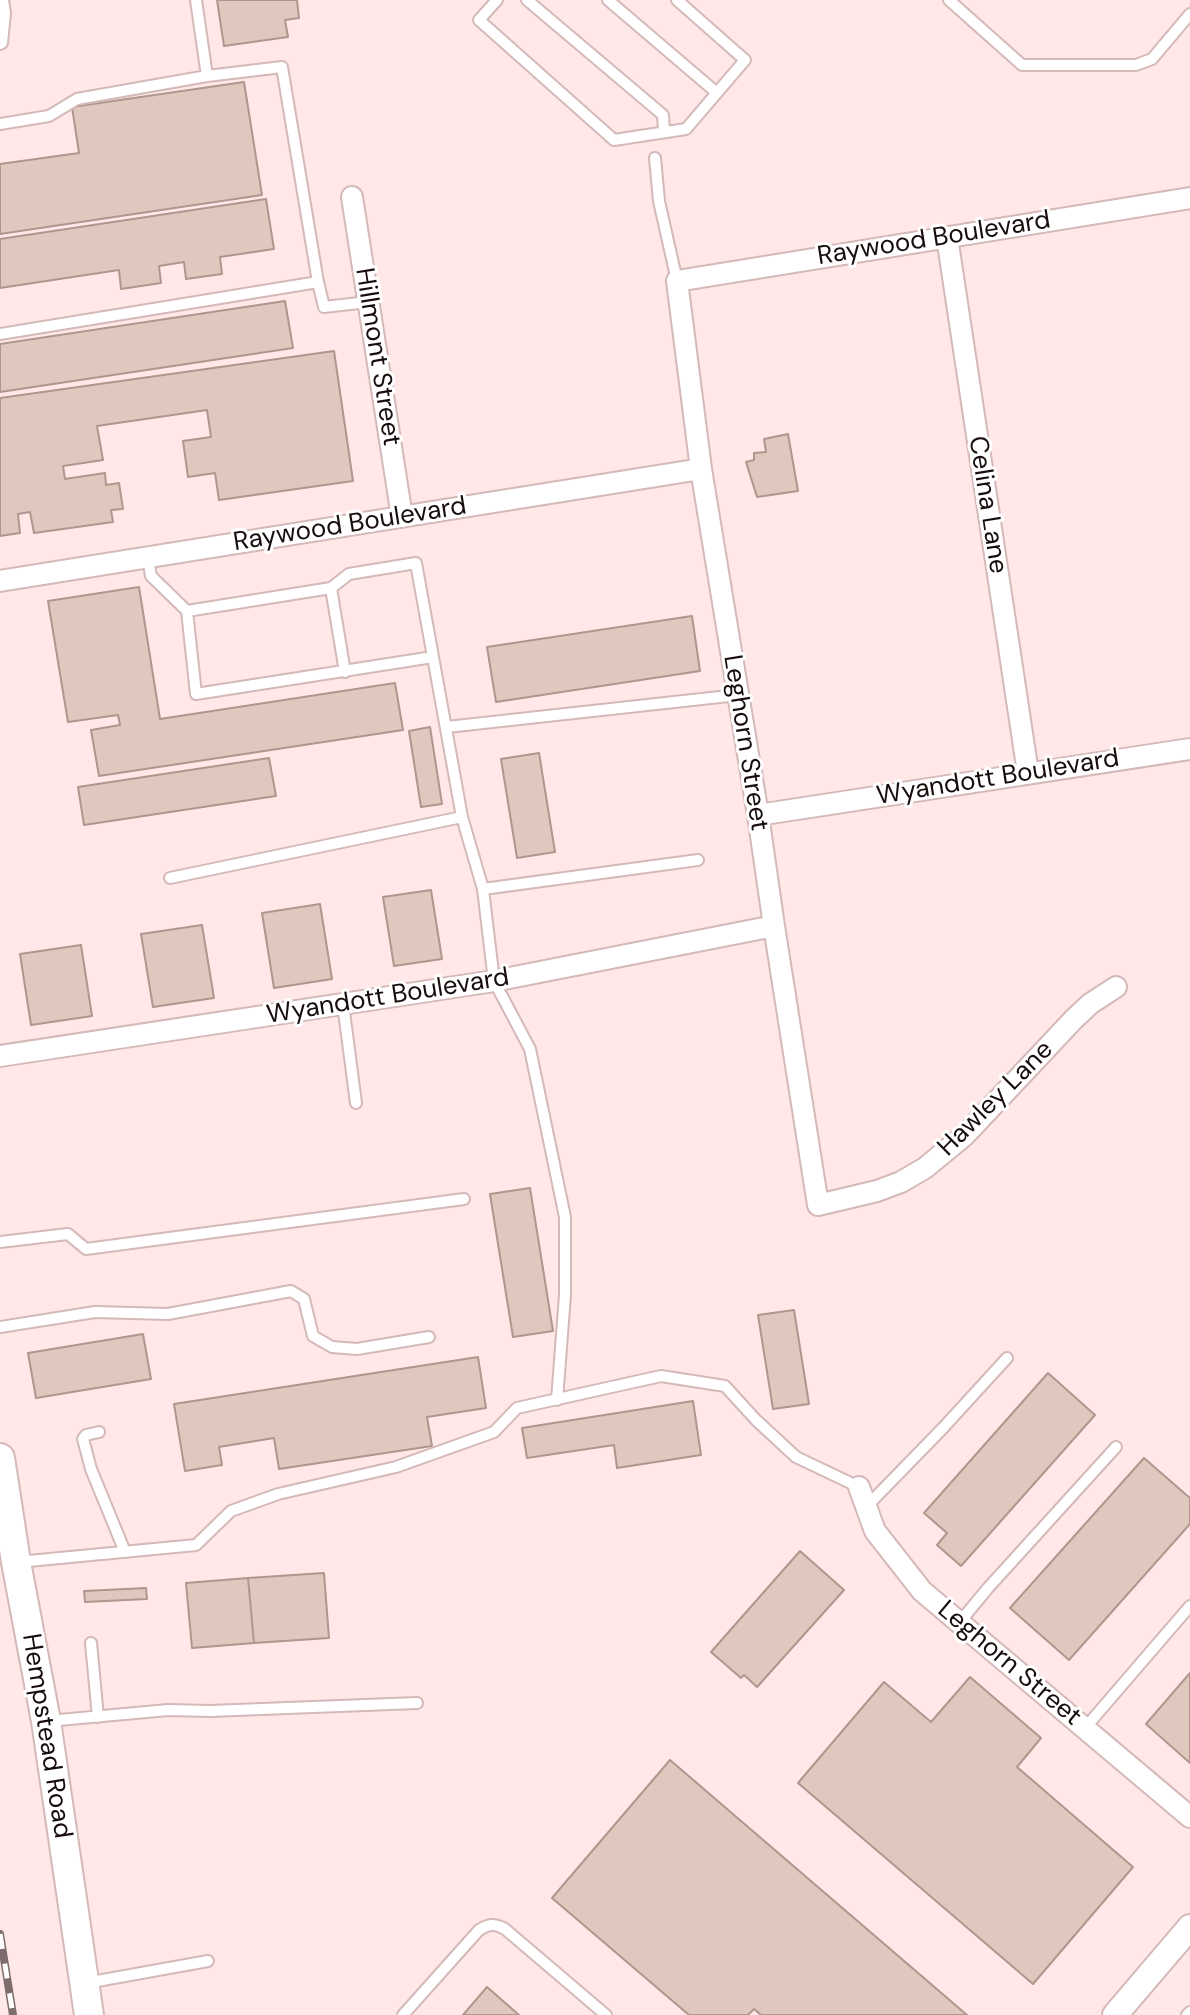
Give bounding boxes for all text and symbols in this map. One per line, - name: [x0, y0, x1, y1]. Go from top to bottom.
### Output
- street label: Raywood Boulevard: [815, 205, 1053, 273]
- street label: Hillmont Street: [348, 266, 406, 448]
- street label: Celina Lane: [961, 434, 1013, 576]
- street label: Raywood Boulevard: [231, 491, 469, 559]
- street label: Leghorn Street: [716, 653, 774, 833]
- street label: Wyandott Boulevard: [875, 743, 1121, 813]
- street label: Wyandott Boulevard: [265, 962, 511, 1032]
- street label: Hawley Lane: [932, 1035, 1060, 1163]
- street label: Leghorn Street: [931, 1595, 1087, 1733]
- street label: Hempstead Road: [14, 1631, 78, 1841]

